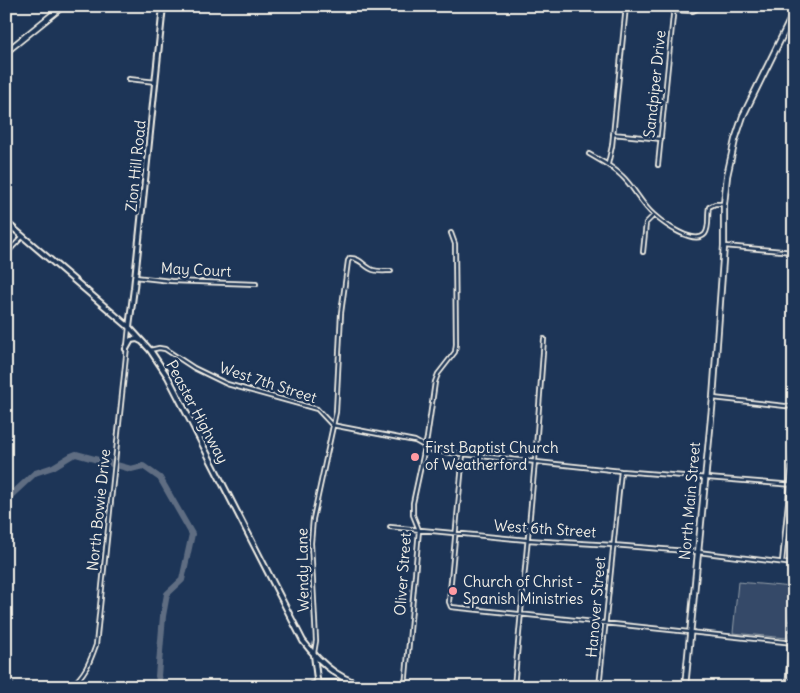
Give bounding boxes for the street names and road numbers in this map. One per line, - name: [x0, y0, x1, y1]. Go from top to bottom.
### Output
- street label: Sandpiper Drive: [639, 29, 670, 139]
- street label: Zion Hill Road: [121, 119, 150, 213]
- street label: May Court: [160, 258, 232, 281]
- street label: Peaster Highway: [162, 357, 233, 467]
- street label: West 7th Street: [217, 358, 319, 407]
- street label: North Main Street: [675, 441, 704, 561]
- street label: North Bowie Drive: [83, 448, 114, 572]
- street label: West 6th Street: [493, 515, 597, 542]
- street label: Wendy Lane: [292, 528, 313, 612]
- street label: Oliver Street: [390, 532, 415, 616]
- street label: Hanover Street: [582, 556, 609, 658]

